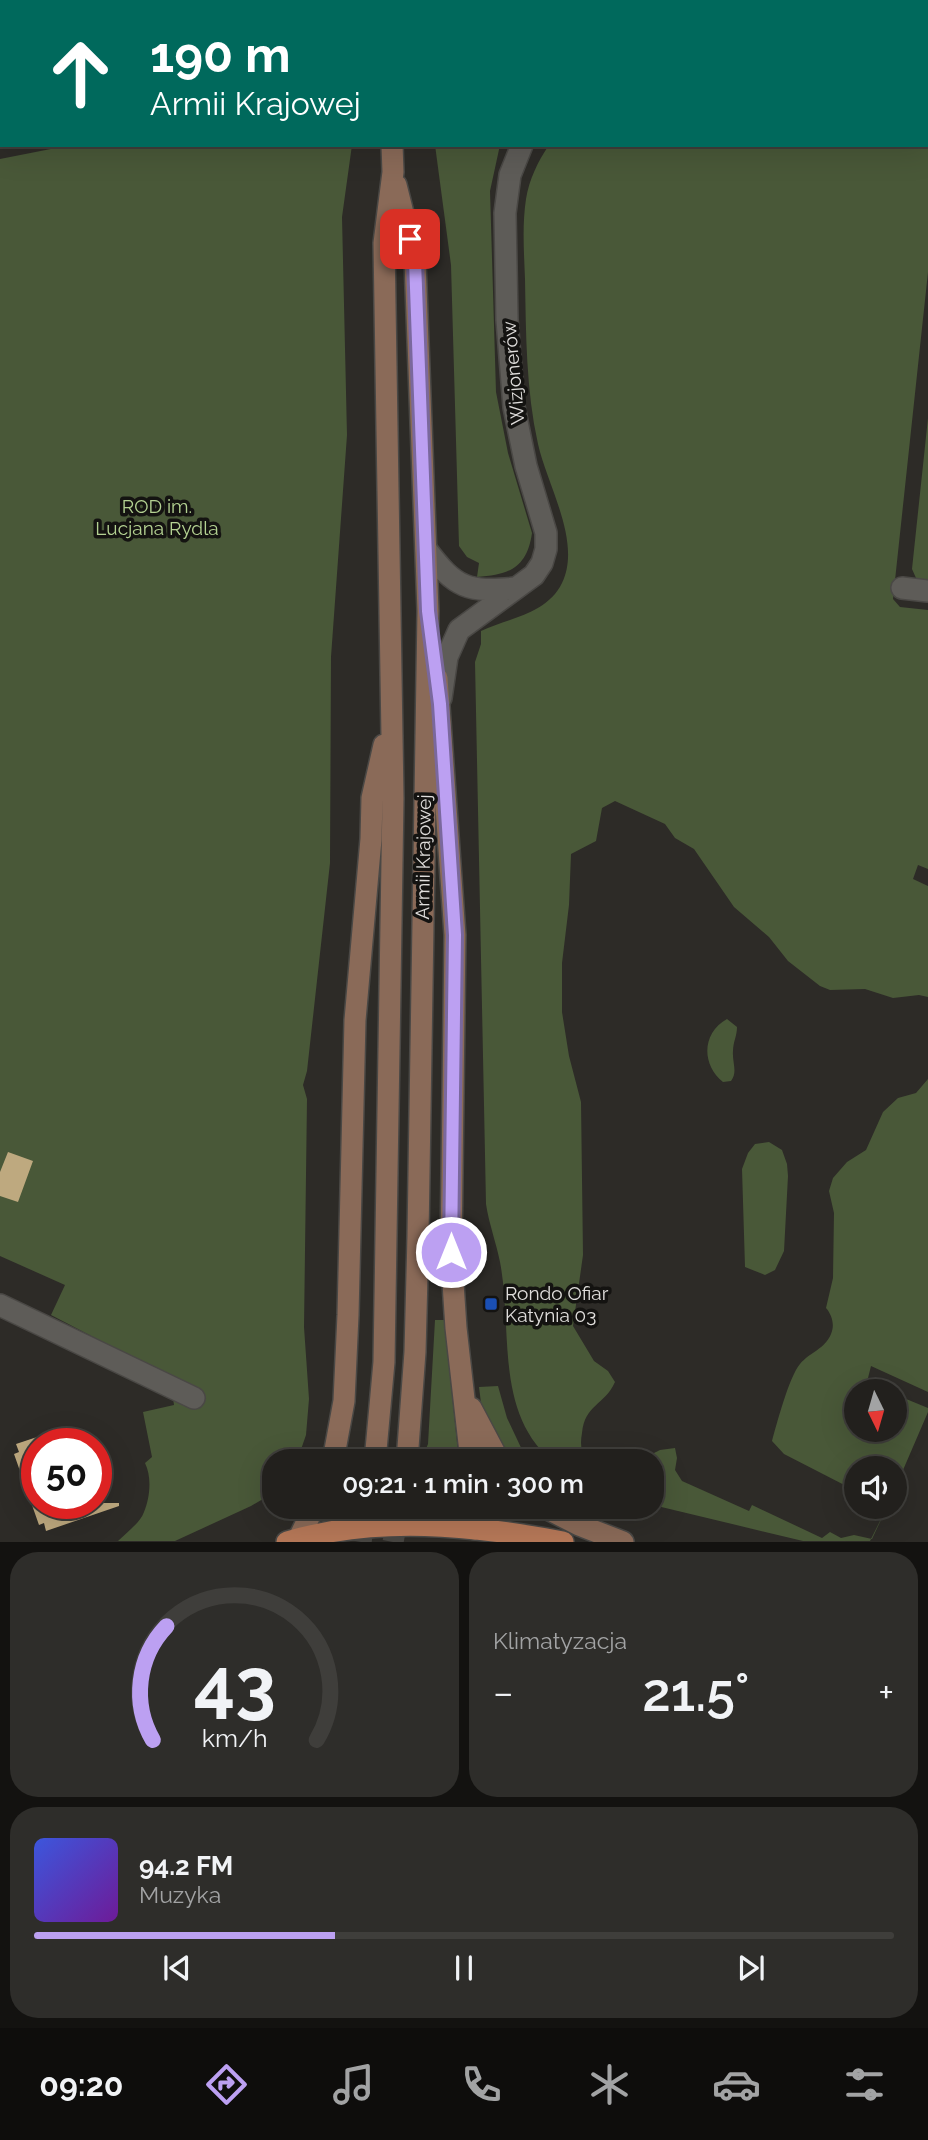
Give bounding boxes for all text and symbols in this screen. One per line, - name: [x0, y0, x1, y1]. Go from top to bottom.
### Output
- text: 190 m: [150, 26, 291, 83]
- icon: ahead: [35, 28, 126, 119]
- text: Armii Krajowej: [150, 85, 361, 122]
- pin: [380, 209, 440, 269]
- icon: arrive: [391, 220, 429, 258]
- street label: Wizjonerów: [497, 320, 528, 426]
- park label: ROD im. Lucjana Rydla: [95, 495, 219, 539]
- street label: Armii Krajowej: [411, 794, 435, 920]
- position arrow: [414, 1215, 488, 1289]
- place label: Rondo Ofiar Katynia 03: [505, 1282, 609, 1326]
- marker: Rondo Ofiar Katynia 03: [483, 1296, 499, 1312]
- north arrow: [844, 1379, 906, 1442]
- map controls: [844, 1379, 907, 1519]
- speed limit sign: 50: [21, 1428, 112, 1519]
- button: sound: [844, 1456, 907, 1519]
- text: 09:21 · 1 min · 300 m: [342, 1469, 584, 1499]
- text: Klimatyzacja: [493, 1627, 627, 1654]
- text: 43: [193, 1643, 276, 1728]
- text: 21.5°: [642, 1662, 749, 1723]
- text: −: [493, 1670, 513, 1715]
- text: +: [878, 1670, 894, 1715]
- text: km/h: [202, 1723, 267, 1753]
- text: 94.2 FM: [139, 1851, 233, 1881]
- text: Muzyka: [139, 1881, 221, 1908]
- icon: previous: [158, 1949, 196, 1987]
- icon: pause: [445, 1949, 483, 1987]
- icon: next: [732, 1949, 770, 1987]
- icon: directions: [202, 2060, 251, 2109]
- icon: music: [329, 2060, 378, 2109]
- icon: phone: [457, 2060, 506, 2109]
- icon: climate: [585, 2060, 634, 2109]
- icon: car: [712, 2060, 761, 2109]
- icon: filters: [840, 2060, 889, 2109]
- text: 09:20: [39, 2066, 123, 2103]

